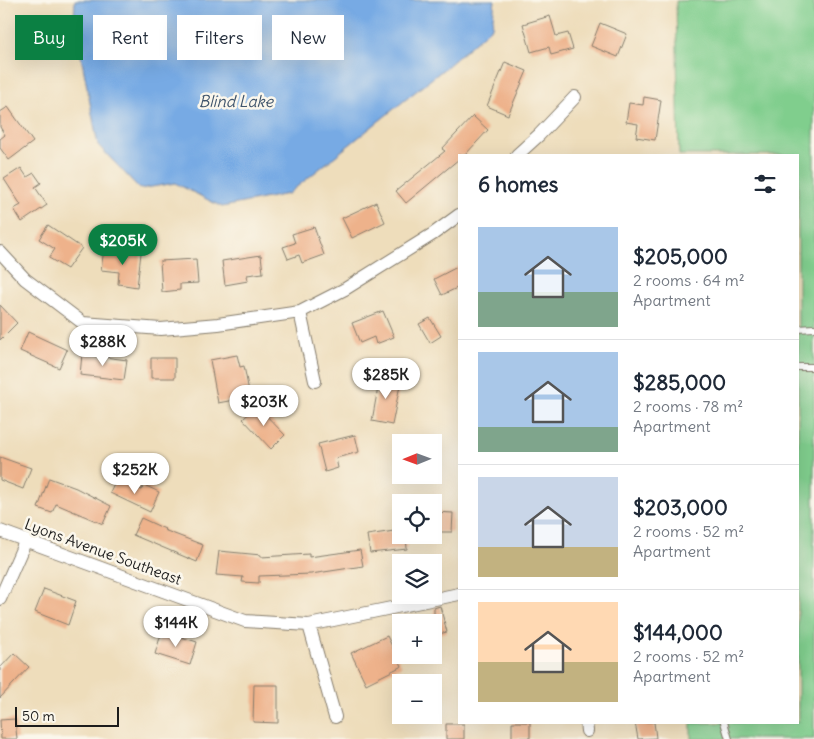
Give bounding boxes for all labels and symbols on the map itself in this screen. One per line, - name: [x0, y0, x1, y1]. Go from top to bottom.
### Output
- water label: Blind Lake: [199, 91, 275, 111]
- pin: $205K: [88, 224, 158, 266]
- pin: $288K: [68, 324, 138, 367]
- pin: $285K: [351, 358, 421, 400]
- pin: $203K: [229, 384, 299, 427]
- north arrow: [392, 434, 442, 484]
- pin: $252K: [100, 452, 170, 495]
- street label: Lyons Avenue Southeast: [22, 514, 184, 589]
- pin: $144K: [141, 606, 211, 648]
- scale bar: [15, 704, 119, 727]

